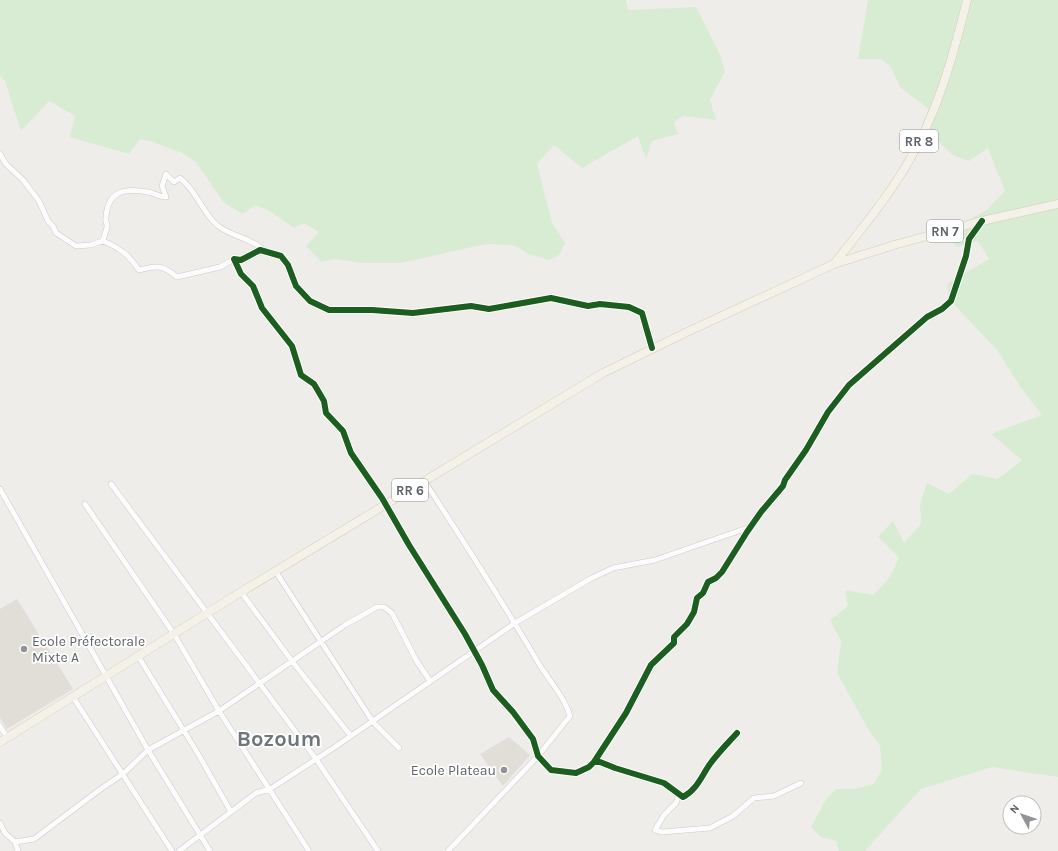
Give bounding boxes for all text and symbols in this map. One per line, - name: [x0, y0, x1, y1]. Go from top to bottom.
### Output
- road number: RR 8: [900, 130, 938, 152]
- road number: RN 7: [927, 220, 963, 242]
- road number: RR 6: [392, 479, 428, 501]
- place label: Ecole Préfectorale Mixte A: [32, 633, 145, 666]
- marker: Ecole Préfectorale Mixte A: [19, 644, 29, 654]
- district label: Bozoum: [237, 726, 321, 752]
- place label: Ecole Plateau: [411, 762, 496, 779]
- marker: Ecole Plateau: [499, 765, 509, 775]
- north arrow: [1002, 795, 1042, 835]
- text: N: [1007, 802, 1022, 816]

